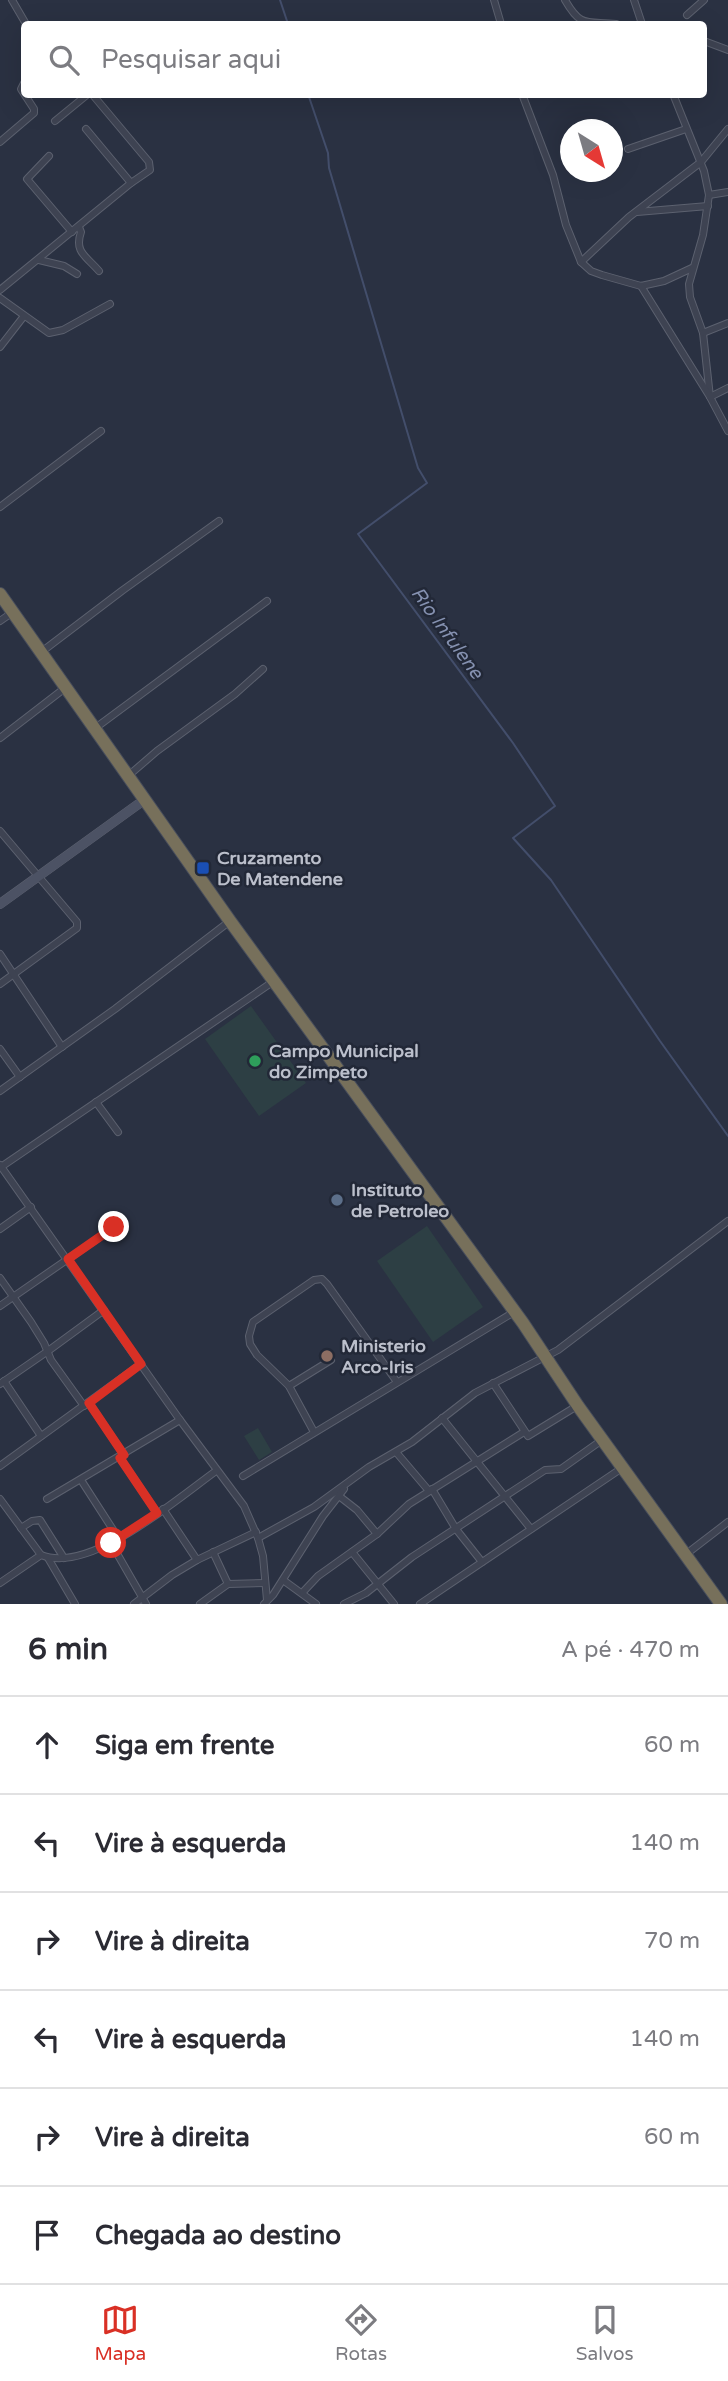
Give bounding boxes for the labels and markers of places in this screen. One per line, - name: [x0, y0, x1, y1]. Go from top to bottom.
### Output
- place label: Cruzamento De Matendene: [217, 847, 343, 890]
- marker: Cruzamento De Matendene: [195, 860, 211, 876]
- place label: Campo Municipal do Zimpeto: [269, 1040, 419, 1083]
- marker: Campo Municipal do Zimpeto: [247, 1053, 263, 1069]
- place label: Instituto de Petroleo: [351, 1179, 449, 1222]
- marker: Instituto de Petroleo: [329, 1192, 345, 1208]
- place label: Ministerio Arco-Iris: [341, 1335, 426, 1378]
- marker: Ministerio Arco-Iris: [319, 1348, 335, 1364]

